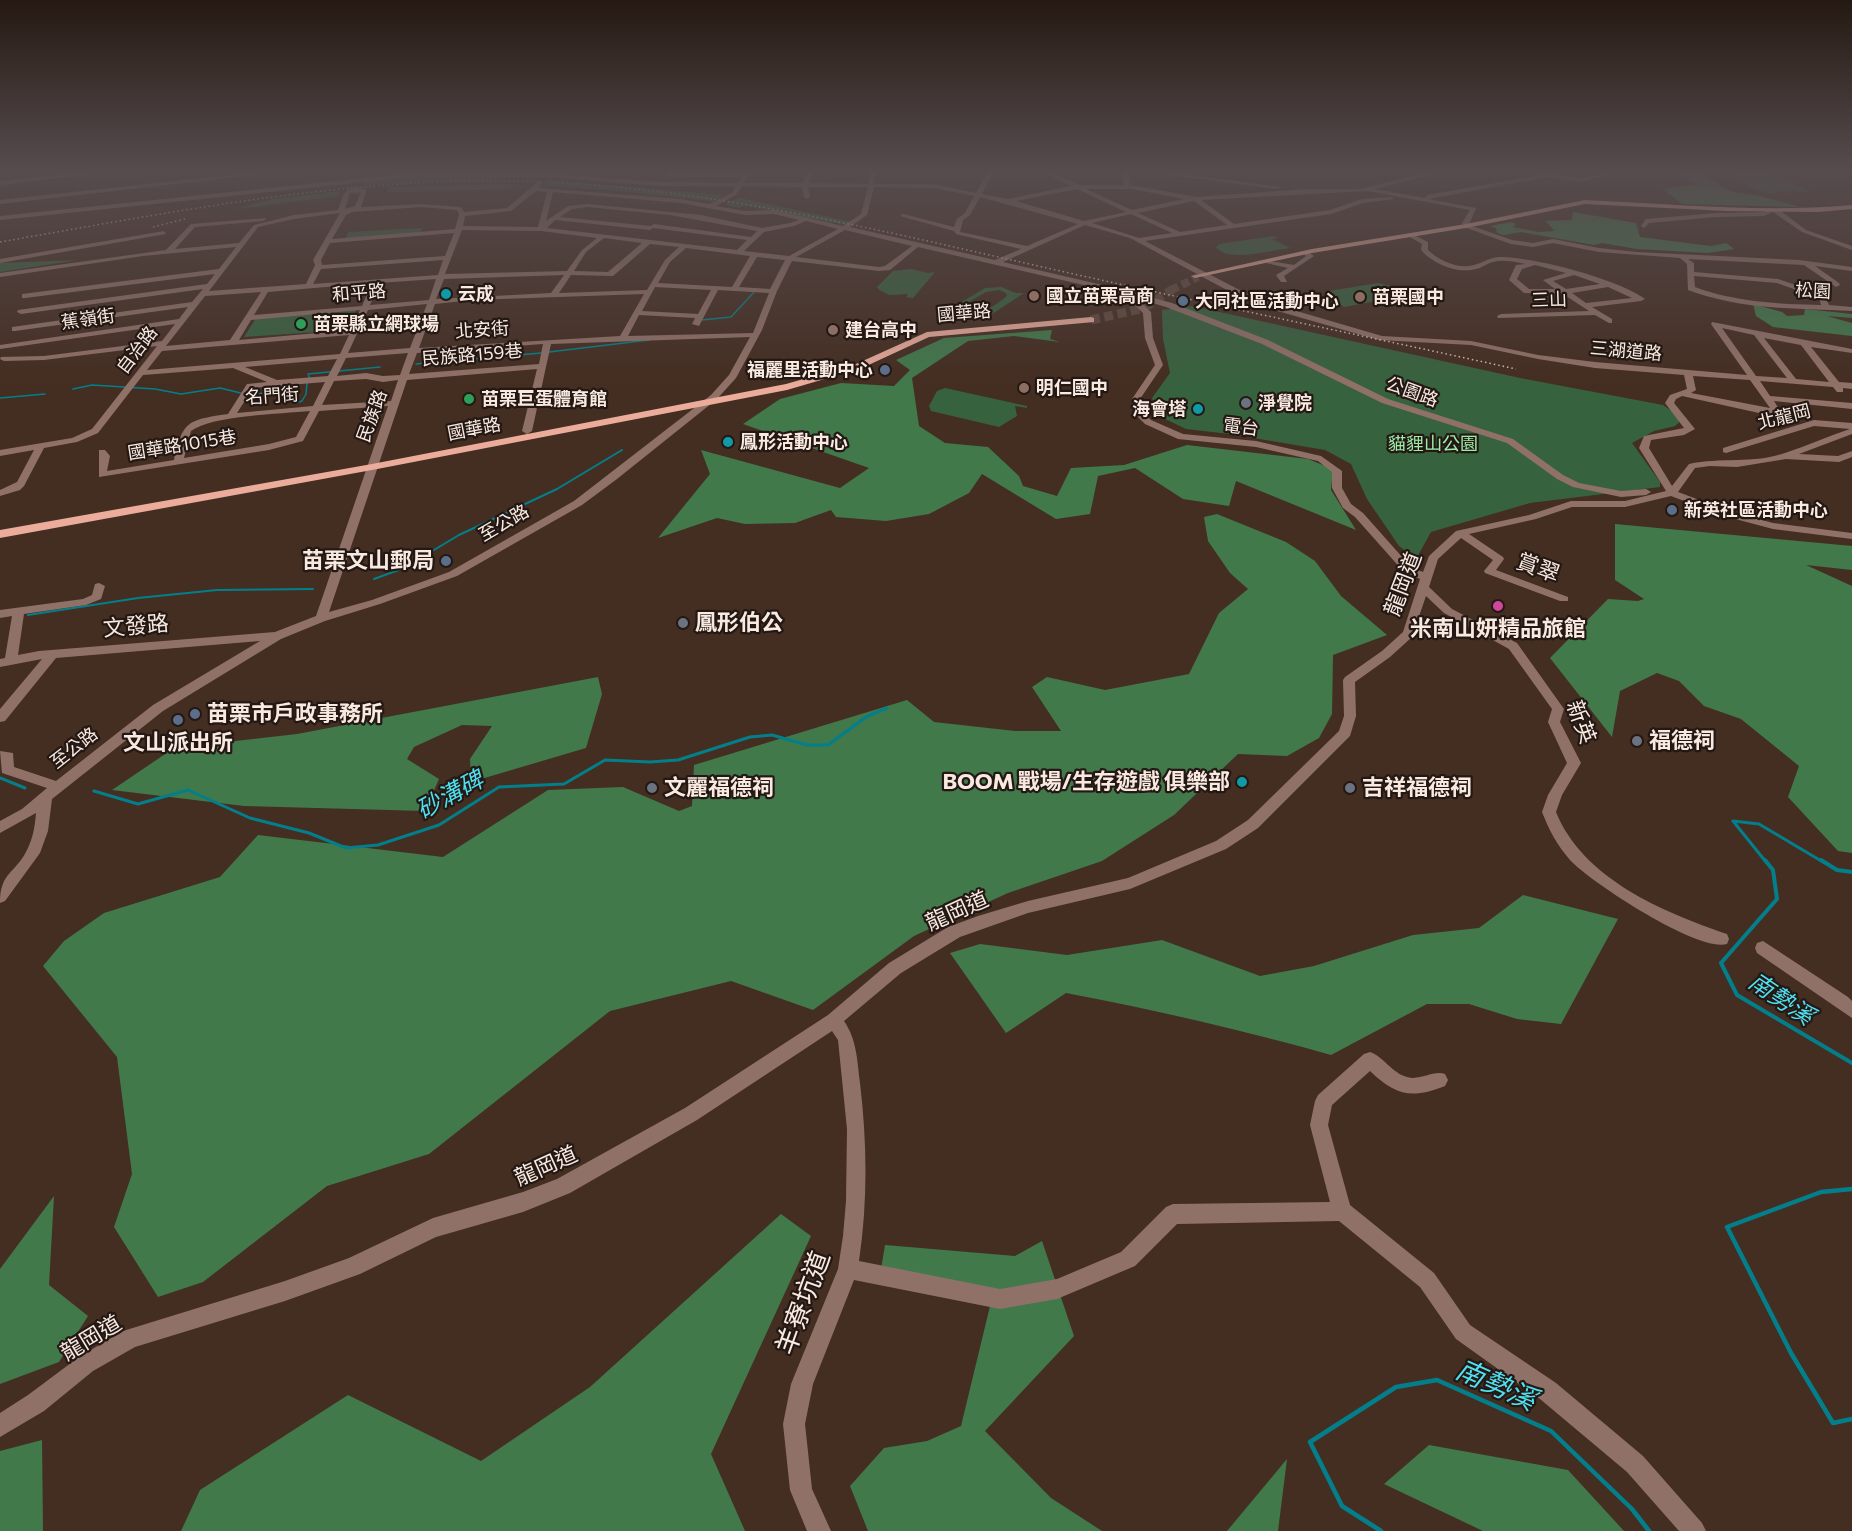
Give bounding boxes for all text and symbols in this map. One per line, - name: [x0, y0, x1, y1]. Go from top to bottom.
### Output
- street label: 松園: [1794, 279, 1832, 303]
- street label: 和平路: [331, 280, 387, 306]
- place label: 云成: [458, 283, 494, 305]
- place label: 國立苗栗高商: [1046, 285, 1154, 307]
- place label: 苗栗國中: [1372, 286, 1444, 308]
- marker: 云成: [439, 287, 453, 301]
- marker: 國立苗栗高商: [1027, 289, 1041, 303]
- street label: 三山: [1531, 289, 1567, 311]
- place label: 大同社區活動中心: [1195, 290, 1339, 312]
- marker: 苗栗國中: [1353, 290, 1367, 304]
- marker: 大同社區活動中心: [1176, 294, 1190, 308]
- street label: 國華路: [936, 300, 992, 326]
- street label: 蕉嶺街: [60, 305, 116, 333]
- place label: 苗栗縣立網球場: [313, 313, 439, 335]
- marker: 苗栗縣立網球場: [294, 317, 308, 331]
- street label: 北安街: [454, 317, 510, 343]
- place label: 建台高中: [845, 319, 917, 341]
- street label: 自治路: [112, 322, 162, 378]
- marker: 建台高中: [826, 323, 840, 337]
- street label: 三湖道路: [1589, 337, 1663, 365]
- street label: 民族路159巷: [421, 340, 523, 370]
- place label: 福麗里活動中心: [747, 359, 873, 381]
- marker: 福麗里活動中心: [878, 363, 892, 377]
- street label: 公園路: [1383, 373, 1441, 411]
- place label: 明仁國中: [1036, 377, 1108, 399]
- marker: 明仁國中: [1017, 381, 1031, 395]
- street label: 名門街: [244, 383, 300, 409]
- street label: 民族路: [353, 387, 391, 445]
- place label: 苗栗巨蛋體育館: [481, 388, 607, 410]
- marker: 苗栗巨蛋體育館: [462, 392, 476, 406]
- place label: 淨覺院: [1258, 392, 1312, 414]
- marker: 淨覺院: [1239, 396, 1253, 410]
- place label: 海會塔: [1132, 398, 1186, 420]
- street label: 北龍岡: [1755, 400, 1813, 434]
- marker: 海會塔: [1191, 402, 1205, 416]
- street label: 國華路: [445, 413, 503, 445]
- street label: 電台: [1222, 414, 1260, 440]
- street label: 國華路1015巷: [126, 426, 238, 464]
- place label: 鳳形活動中心: [740, 431, 848, 453]
- park label: 貓貍山公園: [1388, 433, 1478, 455]
- marker: 鳳形活動中心: [721, 435, 735, 449]
- place label: 新英社區活動中心: [1684, 499, 1828, 521]
- street label: 至公路: [475, 500, 533, 546]
- marker: 新英社區活動中心: [1665, 503, 1679, 517]
- place label: 苗栗文山郵局: [302, 548, 434, 574]
- street label: 龍岡道: [1379, 548, 1427, 620]
- street label: 賞翠: [1513, 548, 1563, 588]
- marker: 苗栗文山郵局: [439, 554, 453, 568]
- marker: 米南山妍精品旅館: [1491, 599, 1505, 613]
- street label: 文發路: [102, 610, 170, 642]
- place label: 鳳形伯公: [695, 610, 783, 636]
- marker: 鳳形伯公: [676, 616, 690, 630]
- place label: 米南山妍精品旅館: [1410, 616, 1586, 642]
- street label: 新英: [1561, 697, 1601, 747]
- place label: 苗栗市戶政事務所: [207, 701, 383, 727]
- marker: 苗栗市戶政事務所: [188, 707, 202, 721]
- marker: 文山派出所: [171, 713, 185, 727]
- street label: 至公路: [46, 723, 102, 773]
- place label: 福德祠: [1649, 728, 1715, 754]
- place label: 文山派出所: [123, 730, 233, 756]
- marker: 福德祠: [1630, 734, 1644, 748]
- water label: 砂溝碑: [412, 765, 488, 825]
- place label: BOOM 戰場/生存遊戲 俱樂部: [942, 769, 1230, 795]
- place label: 文麗福德祠: [664, 775, 774, 801]
- marker: BOOM 戰場/生存遊戲 俱樂部: [1235, 775, 1249, 789]
- place label: 吉祥福德祠: [1362, 775, 1472, 801]
- marker: 文麗福德祠: [645, 781, 659, 795]
- marker: 吉祥福德祠: [1343, 781, 1357, 795]
- street label: 龍岡道: [921, 886, 993, 936]
- water label: 南勢溪: [1743, 967, 1819, 1031]
- street label: 龍岡道: [510, 1141, 582, 1191]
- street label: 羊寮坑道: [769, 1247, 837, 1359]
- street label: 龍岡道: [56, 1310, 126, 1366]
- water label: 南勢溪: [1451, 1353, 1541, 1417]

